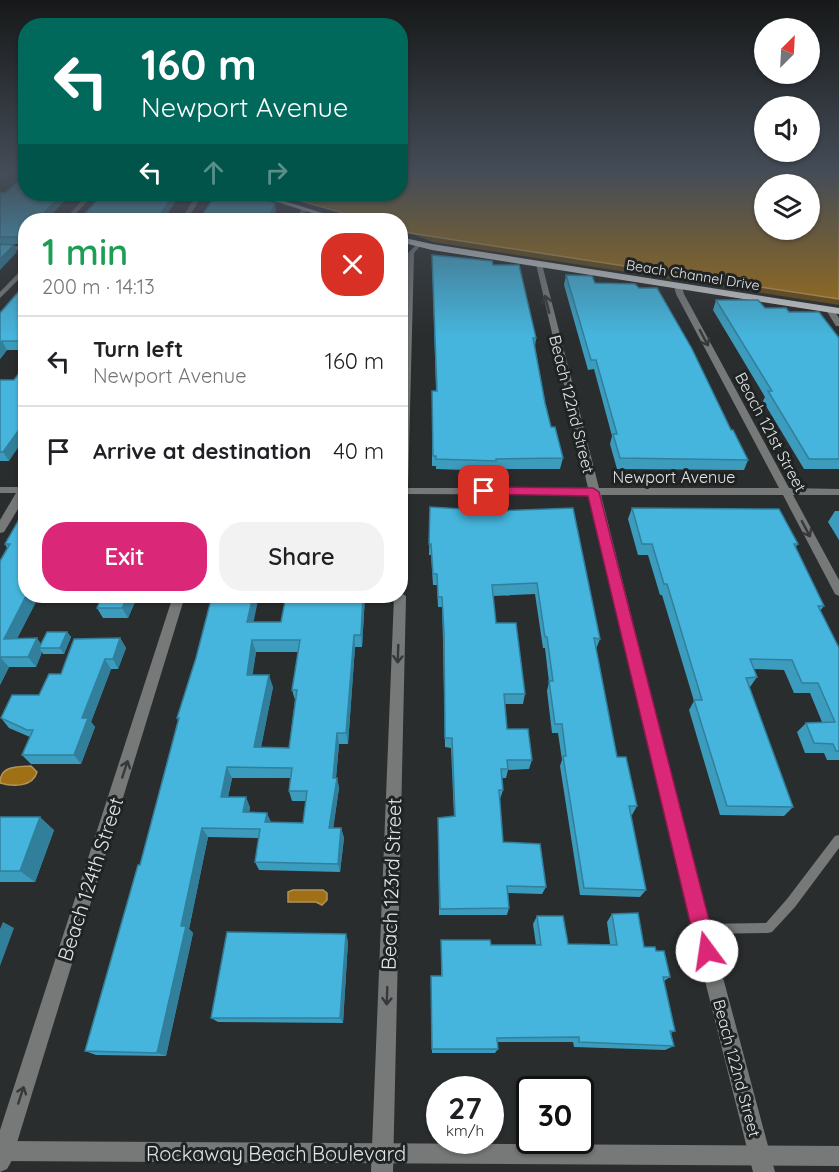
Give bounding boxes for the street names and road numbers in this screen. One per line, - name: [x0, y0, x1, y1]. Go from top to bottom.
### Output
- street label: Beach Channel Drive: [625, 256, 761, 294]
- street label: Beach 122nd Street: [545, 333, 599, 475]
- street label: Beach 121st Street: [731, 369, 811, 495]
- street label: Newport Avenue: [613, 467, 735, 487]
- street label: Beach 124th Street: [52, 794, 128, 964]
- street label: Beach 123rd Street: [376, 797, 407, 970]
- street label: Beach 122nd Street: [709, 997, 765, 1139]
- street label: Rockaway Beach Boulevard: [146, 1141, 406, 1166]

